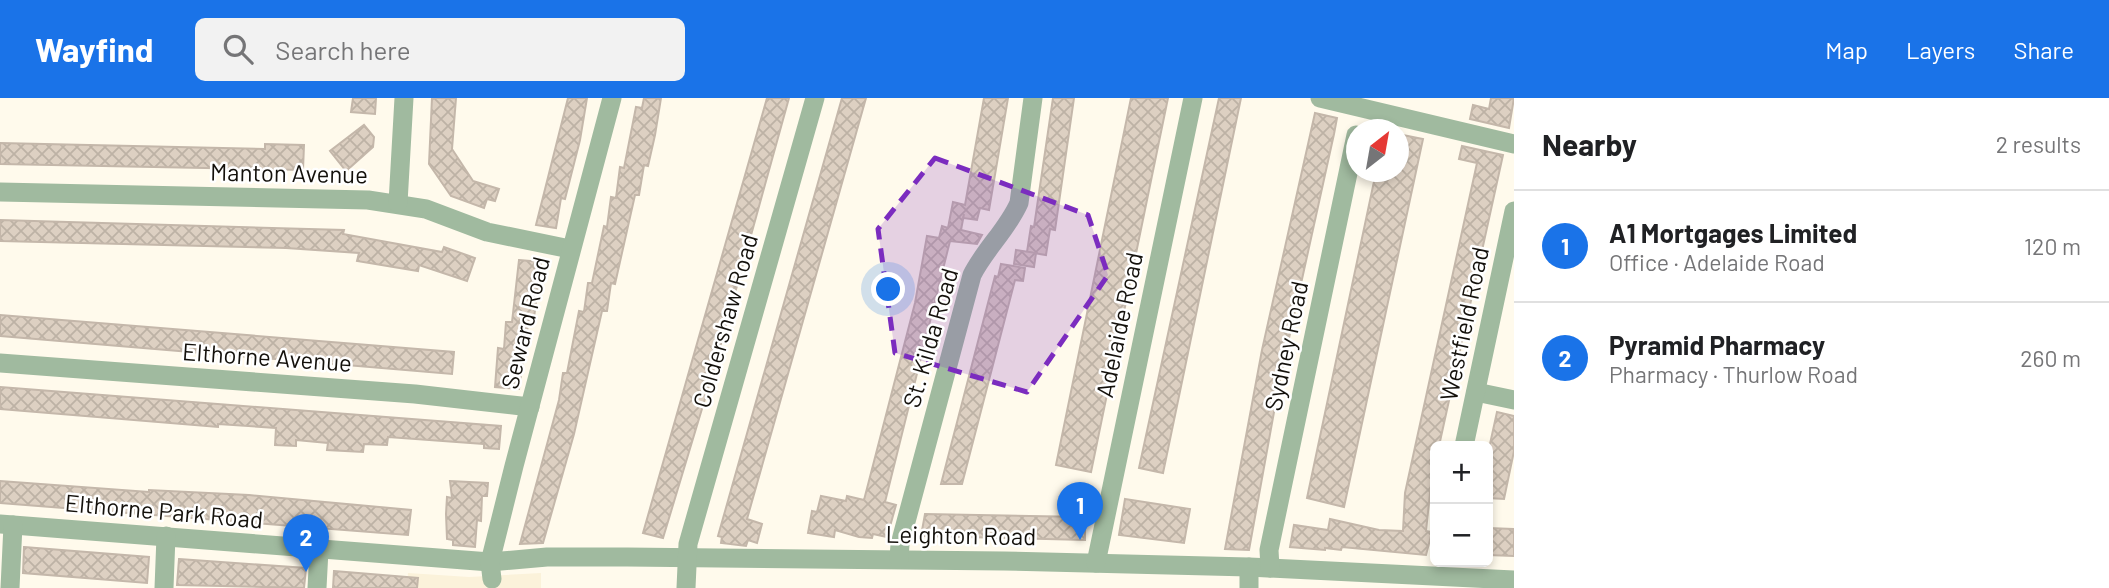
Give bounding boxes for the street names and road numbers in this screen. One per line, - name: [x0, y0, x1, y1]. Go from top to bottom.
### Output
- street label: Manton Avenue: [210, 157, 368, 188]
- street label: Coldershaw Road: [686, 230, 763, 411]
- street label: Westfield Road: [1433, 244, 1494, 403]
- street label: Adelaide Road: [1089, 249, 1148, 400]
- street label: Seward Road: [494, 253, 555, 392]
- street label: St. Kilda Road: [896, 264, 963, 411]
- street label: Sydney Road: [1258, 278, 1313, 413]
- street label: Elthorne Avenue: [181, 336, 353, 377]
- street label: Elthorne Park Road: [64, 487, 264, 534]
- street label: Leighton Road: [885, 519, 1037, 550]

